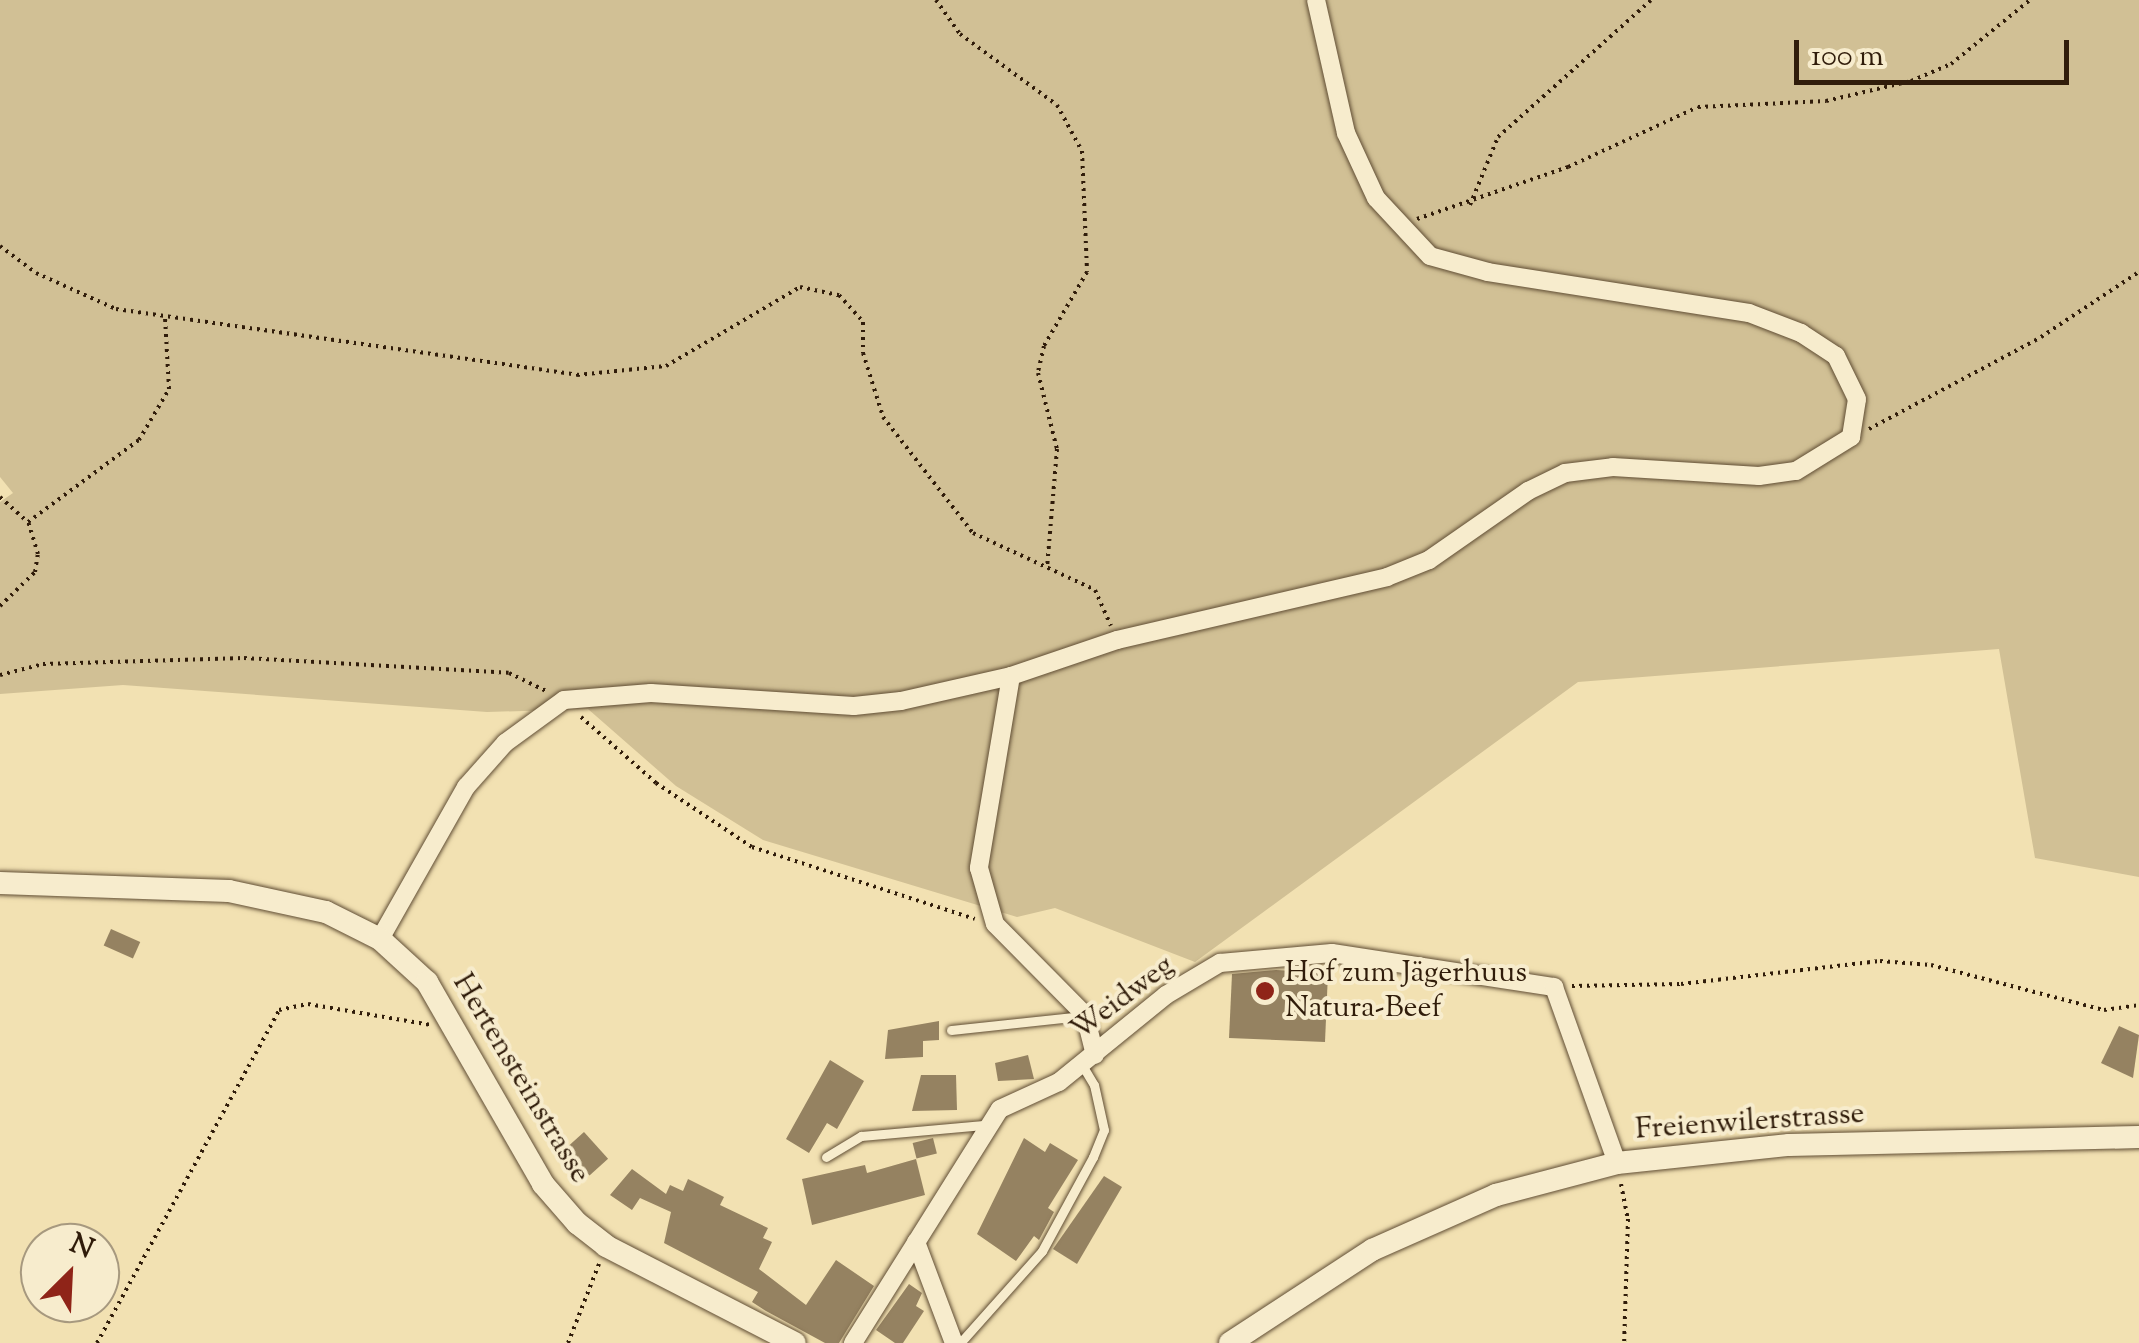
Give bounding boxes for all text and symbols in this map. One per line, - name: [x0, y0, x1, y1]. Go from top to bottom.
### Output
- scale bar: [1799, 20, 2074, 82]
- text: 100 m: [1811, 36, 1884, 79]
- street label: Weidweg: [1064, 949, 1182, 1049]
- place label: Hof zum Jägerhuus Natura-Beef: [1285, 956, 1527, 1026]
- street label: Hertensteinstrasse: [443, 968, 597, 1190]
- marker: Hof zum Jägerhuus Natura-Beef: [1254, 980, 1276, 1002]
- street label: Freienwilerstrasse: [1634, 1097, 1866, 1149]
- north arrow: [20, 1223, 120, 1323]
- text: N: [63, 1225, 100, 1270]

